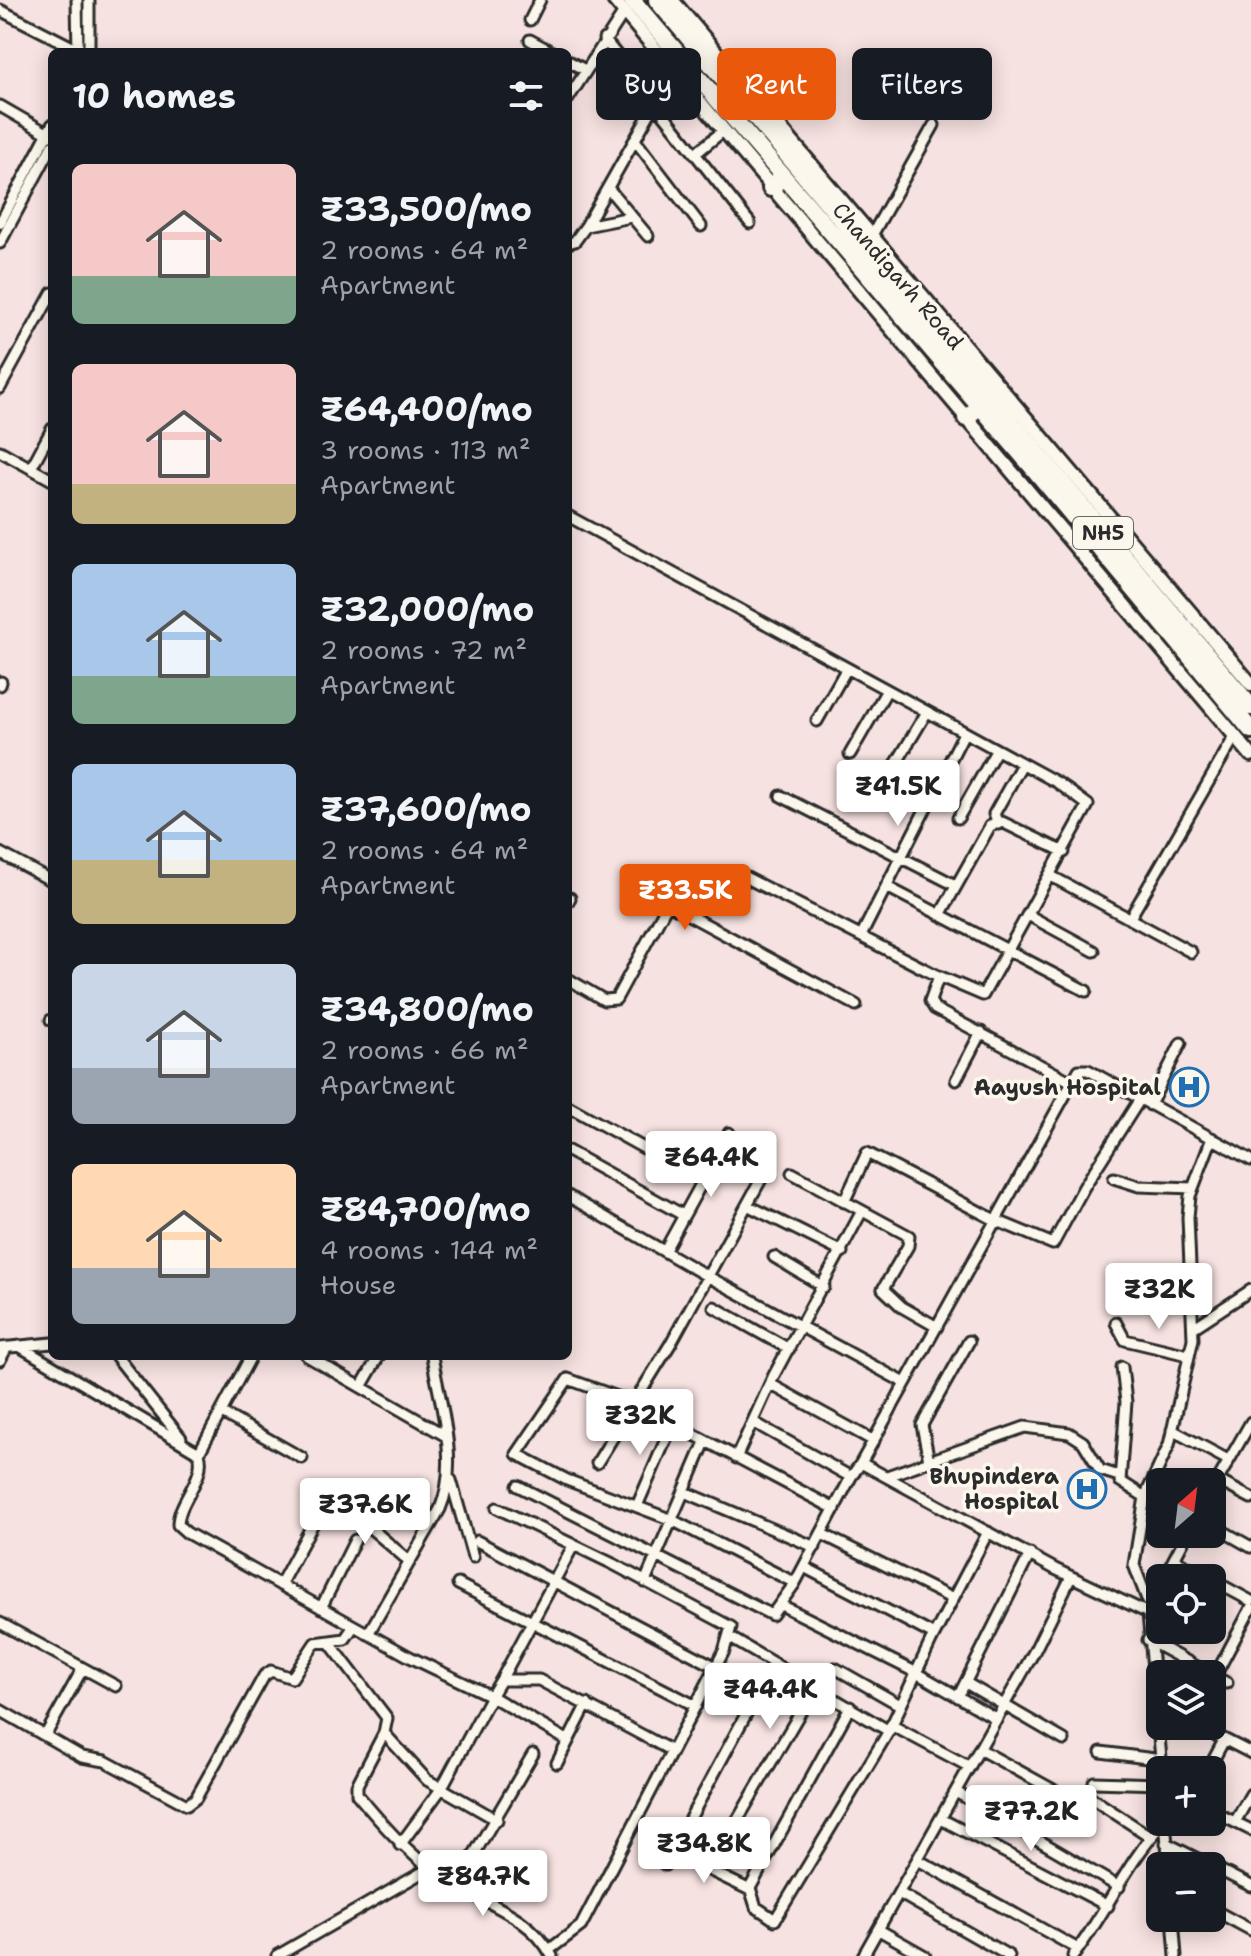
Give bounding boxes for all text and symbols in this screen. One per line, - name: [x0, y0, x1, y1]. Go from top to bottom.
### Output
- chip: Buy: [596, 48, 701, 120]
- chip: Rent: [717, 48, 836, 120]
- chip: Filters: [852, 48, 992, 120]
- text: 10 homes: [72, 73, 236, 119]
- icon: filters: [504, 74, 548, 118]
- text: ₹33,500/mo: [320, 186, 532, 232]
- icon: home: [136, 196, 232, 292]
- street label: Chandigarh Road: [826, 196, 970, 356]
- text: 2 rooms · 64 m²: [320, 232, 528, 267]
- text: Apartment: [320, 267, 456, 302]
- text: ₹64,400/mo: [320, 386, 533, 432]
- icon: home: [136, 396, 232, 492]
- text: 3 rooms · 113 m²: [320, 432, 531, 467]
- text: Apartment: [320, 467, 456, 502]
- road number: NH5: [1073, 517, 1133, 549]
- text: ₹32,000/mo: [320, 586, 534, 632]
- icon: home: [136, 596, 232, 692]
- text: 2 rooms · 72 m²: [320, 632, 527, 667]
- text: Apartment: [320, 667, 456, 702]
- pin: ₹41.5K: [833, 760, 963, 828]
- text: ₹41.5K: [855, 768, 941, 803]
- text: ₹37,600/mo: [320, 786, 532, 832]
- icon: home: [136, 796, 232, 892]
- text: 2 rooms · 64 m²: [320, 832, 528, 867]
- pin: ₹33.5K: [620, 864, 750, 932]
- text: Apartment: [320, 867, 456, 902]
- text: ₹33.5K: [638, 872, 732, 907]
- text: ₹34,800/mo: [320, 986, 534, 1032]
- icon: home: [136, 996, 232, 1092]
- text: 2 rooms · 66 m²: [320, 1032, 529, 1067]
- hospital icon: Aayush Hospital: [1168, 1066, 1210, 1108]
- text: Apartment: [320, 1067, 456, 1102]
- place label: Aayush Hospital: [974, 1073, 1161, 1102]
- pin: ₹64.4K: [646, 1131, 776, 1199]
- text: ₹64.4K: [664, 1139, 758, 1174]
- text: ₹84,700/mo: [320, 1186, 531, 1232]
- icon: home: [136, 1196, 232, 1292]
- text: 4 rooms · 144 m²: [320, 1232, 538, 1267]
- pin: ₹32K: [1112, 1263, 1206, 1331]
- text: House: [320, 1267, 396, 1302]
- text: ₹32K: [1123, 1271, 1195, 1306]
- pin: ₹32K: [593, 1389, 687, 1457]
- text: ₹32K: [604, 1397, 676, 1432]
- place label: Bhupindera Hospital: [929, 1462, 1059, 1516]
- hospital icon: Bhupindera Hospital: [1066, 1468, 1108, 1510]
- north arrow: [1146, 1468, 1226, 1548]
- map controls: [1146, 1468, 1226, 1932]
- pin: ₹37.6K: [300, 1478, 430, 1546]
- text: ₹37.6K: [318, 1486, 412, 1521]
- button: locate: [1146, 1564, 1226, 1644]
- button: layers: [1146, 1660, 1226, 1740]
- pin: ₹44.4K: [705, 1663, 835, 1731]
- text: ₹44.4K: [723, 1671, 817, 1706]
- button: +: [1146, 1756, 1226, 1836]
- pin: ₹77.2K: [966, 1785, 1096, 1853]
- text: ₹77.2K: [984, 1793, 1078, 1828]
- pin: ₹34.8K: [639, 1817, 769, 1885]
- text: ₹34.8K: [656, 1825, 752, 1860]
- pin: ₹84.7K: [418, 1850, 548, 1918]
- button: −: [1146, 1852, 1226, 1932]
- text: ₹84.7K: [436, 1858, 530, 1893]

